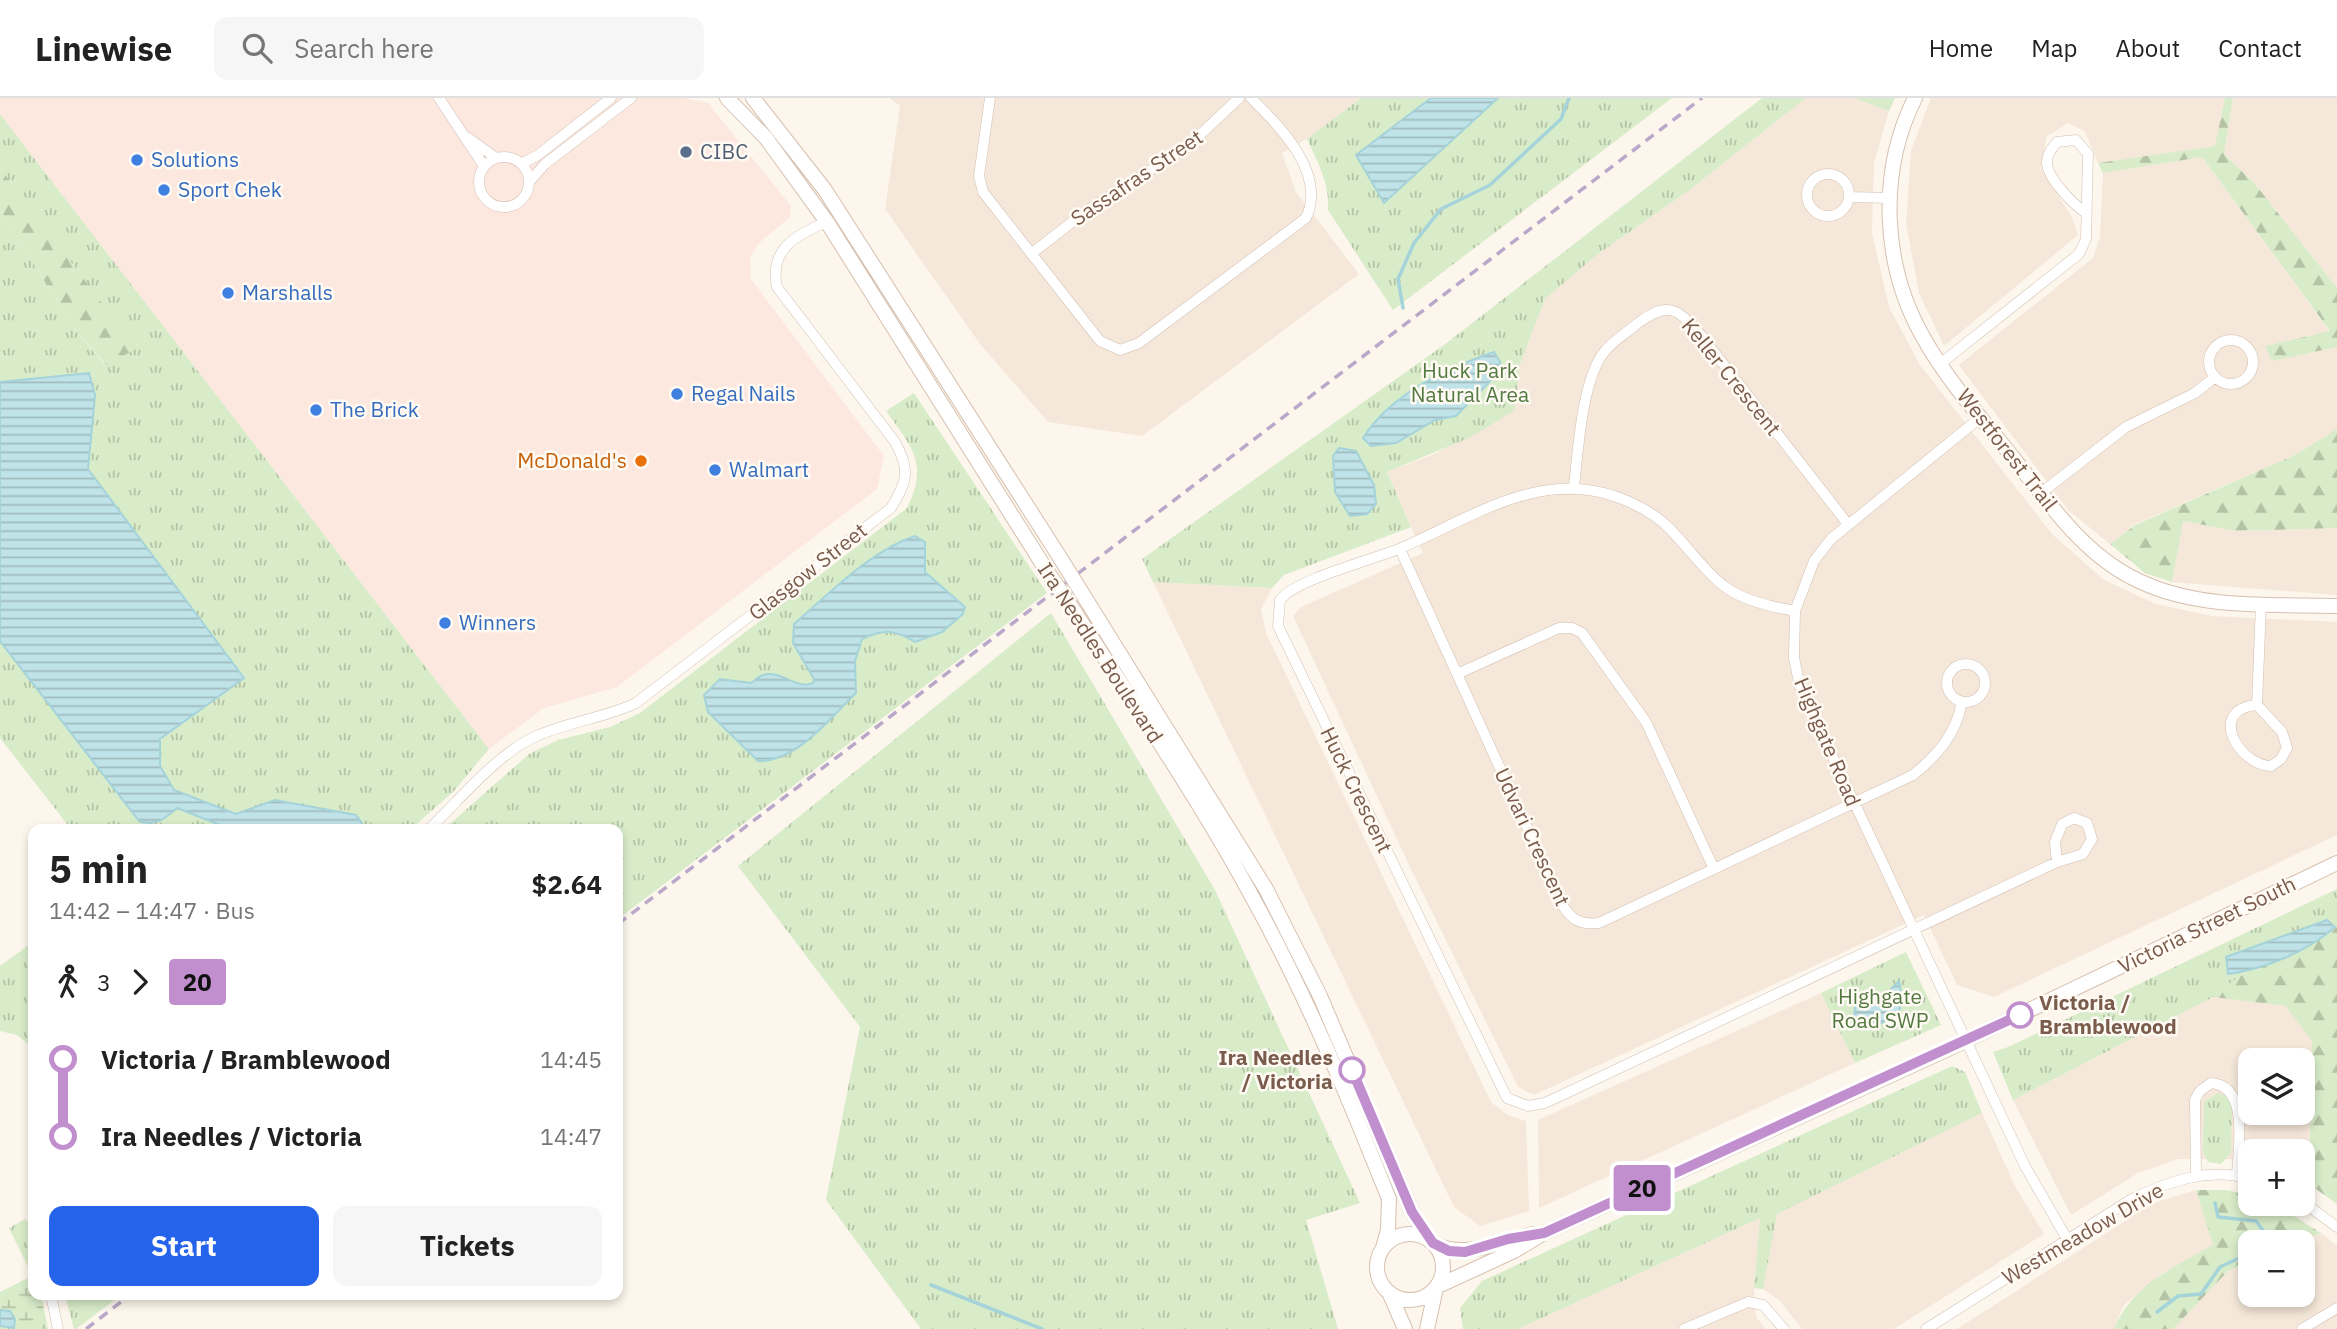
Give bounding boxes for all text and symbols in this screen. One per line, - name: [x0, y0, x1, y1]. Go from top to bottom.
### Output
- search box: [214, 17, 704, 80]
- text: Linewise: [35, 27, 172, 70]
- icon: search: [238, 29, 276, 67]
- text: Search here: [294, 31, 434, 65]
- text: Home: [1929, 32, 1993, 64]
- text: Map: [2031, 32, 2077, 64]
- text: About: [2115, 32, 2180, 64]
- text: Contact: [2218, 32, 2302, 64]
- street label: Sassafras Street: [1065, 123, 1208, 232]
- place label: CIBC: [700, 137, 748, 165]
- marker: CIBC: [678, 144, 694, 160]
- place label: Solutions: [151, 145, 239, 173]
- marker: Solutions: [129, 152, 145, 168]
- place label: Sport Chek: [178, 175, 282, 203]
- marker: Sport Chek: [156, 182, 172, 198]
- place label: Marshalls: [242, 278, 333, 306]
- marker: Marshalls: [220, 285, 236, 301]
- street label: Keller Crescent: [1676, 312, 1788, 441]
- park label: Huck Park Natural Area: [1411, 356, 1529, 408]
- place label: Regal Nails: [691, 379, 796, 407]
- street label: Westforest Trail: [1951, 382, 2065, 517]
- marker: Regal Nails: [669, 386, 685, 402]
- place label: The Brick: [330, 395, 419, 423]
- marker: The Brick: [308, 402, 324, 418]
- place label: McDonald's: [517, 446, 627, 474]
- marker: McDonald's: [633, 453, 649, 469]
- place label: Walmart: [729, 455, 809, 483]
- marker: Walmart: [707, 462, 723, 478]
- street label: Glasgow Street: [742, 516, 872, 626]
- street label: Ira Needles Boulevard: [1032, 557, 1170, 748]
- place label: Winners: [459, 608, 536, 636]
- marker: Winners: [437, 615, 453, 631]
- street label: Highgate Road: [1788, 673, 1868, 810]
- street label: Huck Crescent: [1314, 722, 1400, 857]
- street label: Udvari Crescent: [1489, 763, 1577, 910]
- text: 5 min: [49, 844, 148, 893]
- text: $2.64: [532, 867, 602, 901]
- street label: Victoria Street South: [2113, 869, 2300, 979]
- text: 14:42 – 14:47 · Bus: [49, 895, 255, 925]
- icon: walk: [49, 963, 87, 1001]
- icon: forward: [121, 963, 159, 1001]
- text: 20: [183, 966, 212, 998]
- text: 3: [97, 967, 111, 997]
- park label: Highgate Road SWP: [1832, 982, 1928, 1034]
- place label: Victoria / Bramblewood: [2039, 988, 2177, 1040]
- marker: Victoria / Bramblewood: [2007, 1002, 2033, 1028]
- text: Victoria / Bramblewood: [101, 1042, 391, 1076]
- place label: Ira Needles / Victoria: [1219, 1043, 1333, 1095]
- text: 14:45: [540, 1044, 602, 1074]
- map controls: [2238, 1048, 2315, 1307]
- button: layers: [2238, 1048, 2315, 1125]
- marker: Ira Needles / Victoria: [1339, 1057, 1365, 1083]
- text: Ira Needles / Victoria: [101, 1119, 362, 1153]
- text: 14:47: [540, 1121, 602, 1151]
- button: +: [2238, 1139, 2315, 1216]
- line badge: 20: [1610, 1165, 1674, 1211]
- text: 20: [1628, 1172, 1656, 1204]
- street label: Westmeadow Drive: [1997, 1175, 2168, 1291]
- button: Start: [49, 1206, 319, 1286]
- button: Tickets: [333, 1206, 602, 1286]
- button: −: [2238, 1230, 2315, 1307]

